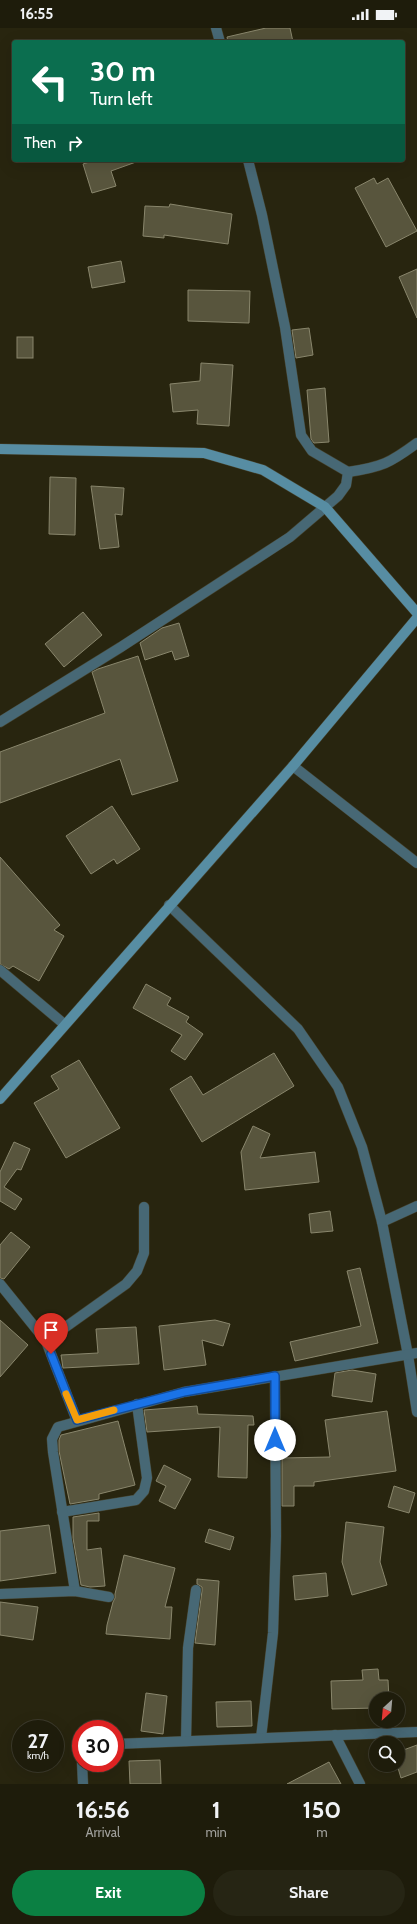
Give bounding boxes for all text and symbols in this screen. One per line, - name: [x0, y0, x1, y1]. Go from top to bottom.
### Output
- text: 16:55: [20, 5, 53, 23]
- text: 30 m: [90, 54, 156, 88]
- icon: left: [24, 56, 76, 108]
- text: Turn left: [90, 88, 153, 110]
- icon: right: [64, 132, 86, 154]
- text: Then: [24, 134, 56, 152]
- pin: [34, 1313, 68, 1354]
- icon: arrive: [40, 1319, 62, 1341]
- position arrow: [254, 1419, 296, 1461]
- north arrow: [369, 1692, 405, 1728]
- map controls: [369, 1692, 405, 1772]
- speed limit sign: 30: [72, 1720, 124, 1772]
- text: 27: [28, 1729, 48, 1753]
- button: search: [369, 1736, 405, 1772]
- text: km/h: [27, 1749, 49, 1762]
- text: 16:56: [76, 1795, 130, 1824]
- text: 1: [212, 1795, 221, 1824]
- text: 150: [303, 1795, 341, 1824]
- text: Arrival: [85, 1824, 120, 1840]
- text: min: [205, 1824, 227, 1840]
- text: m: [316, 1824, 328, 1840]
- button: Exit: [12, 1870, 205, 1916]
- button: Share: [213, 1870, 405, 1916]

